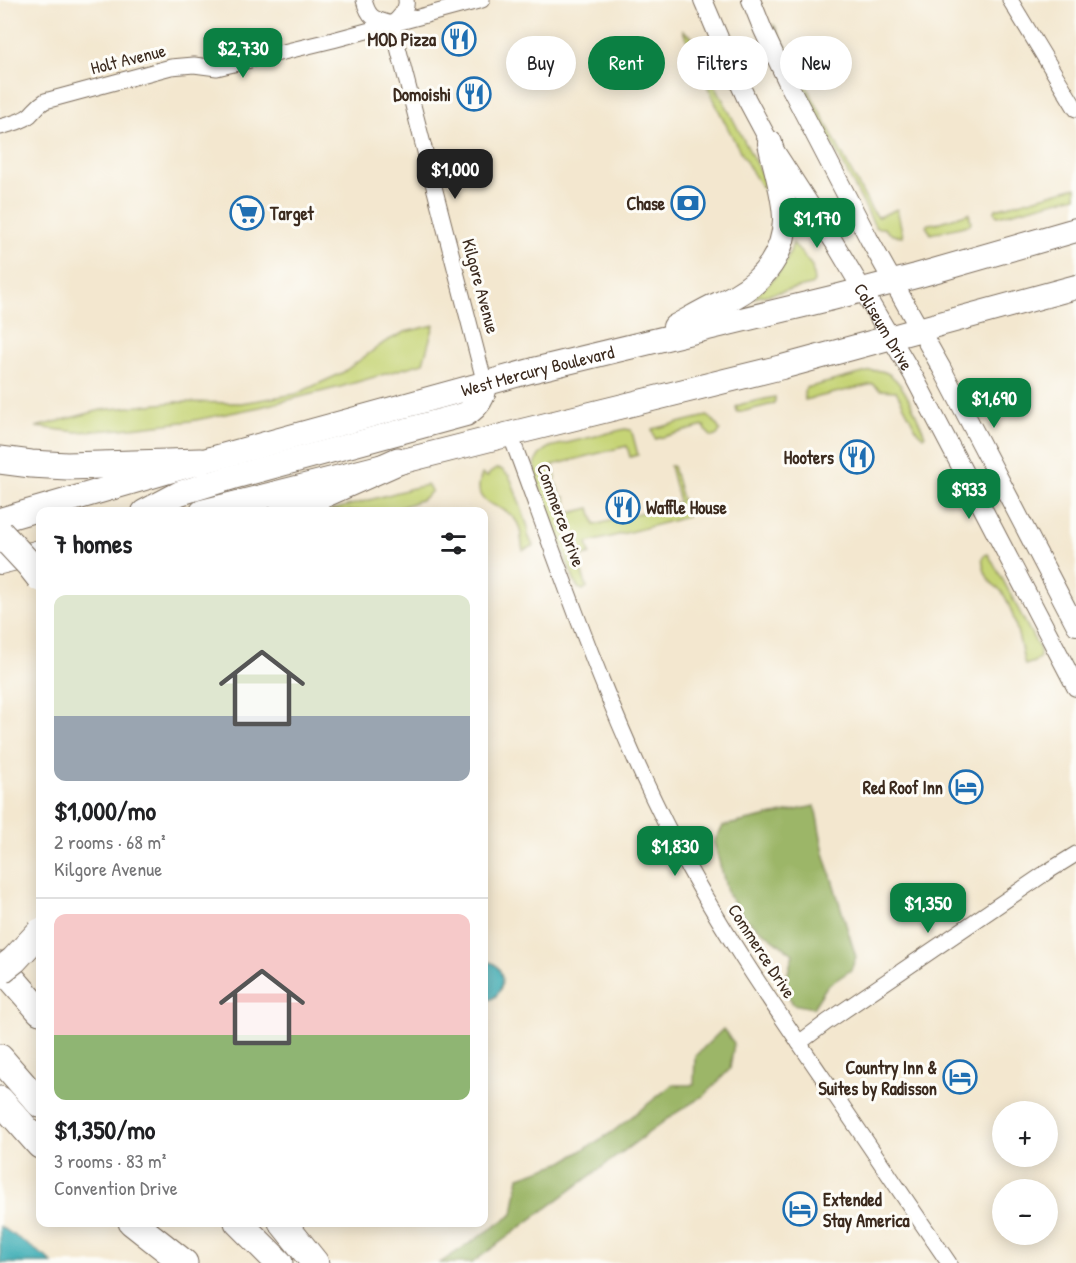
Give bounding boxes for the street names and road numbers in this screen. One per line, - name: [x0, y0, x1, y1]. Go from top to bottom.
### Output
- street label: Holt Avenue: [88, 38, 168, 80]
- street label: Kilgore Avenue: [456, 236, 506, 336]
- street label: Coliseum Drive: [848, 278, 920, 375]
- street label: West Mercury Boulevard: [458, 339, 617, 402]
- street label: Commerce Drive: [531, 460, 591, 570]
- street label: Commerce Drive: [722, 899, 802, 1003]

